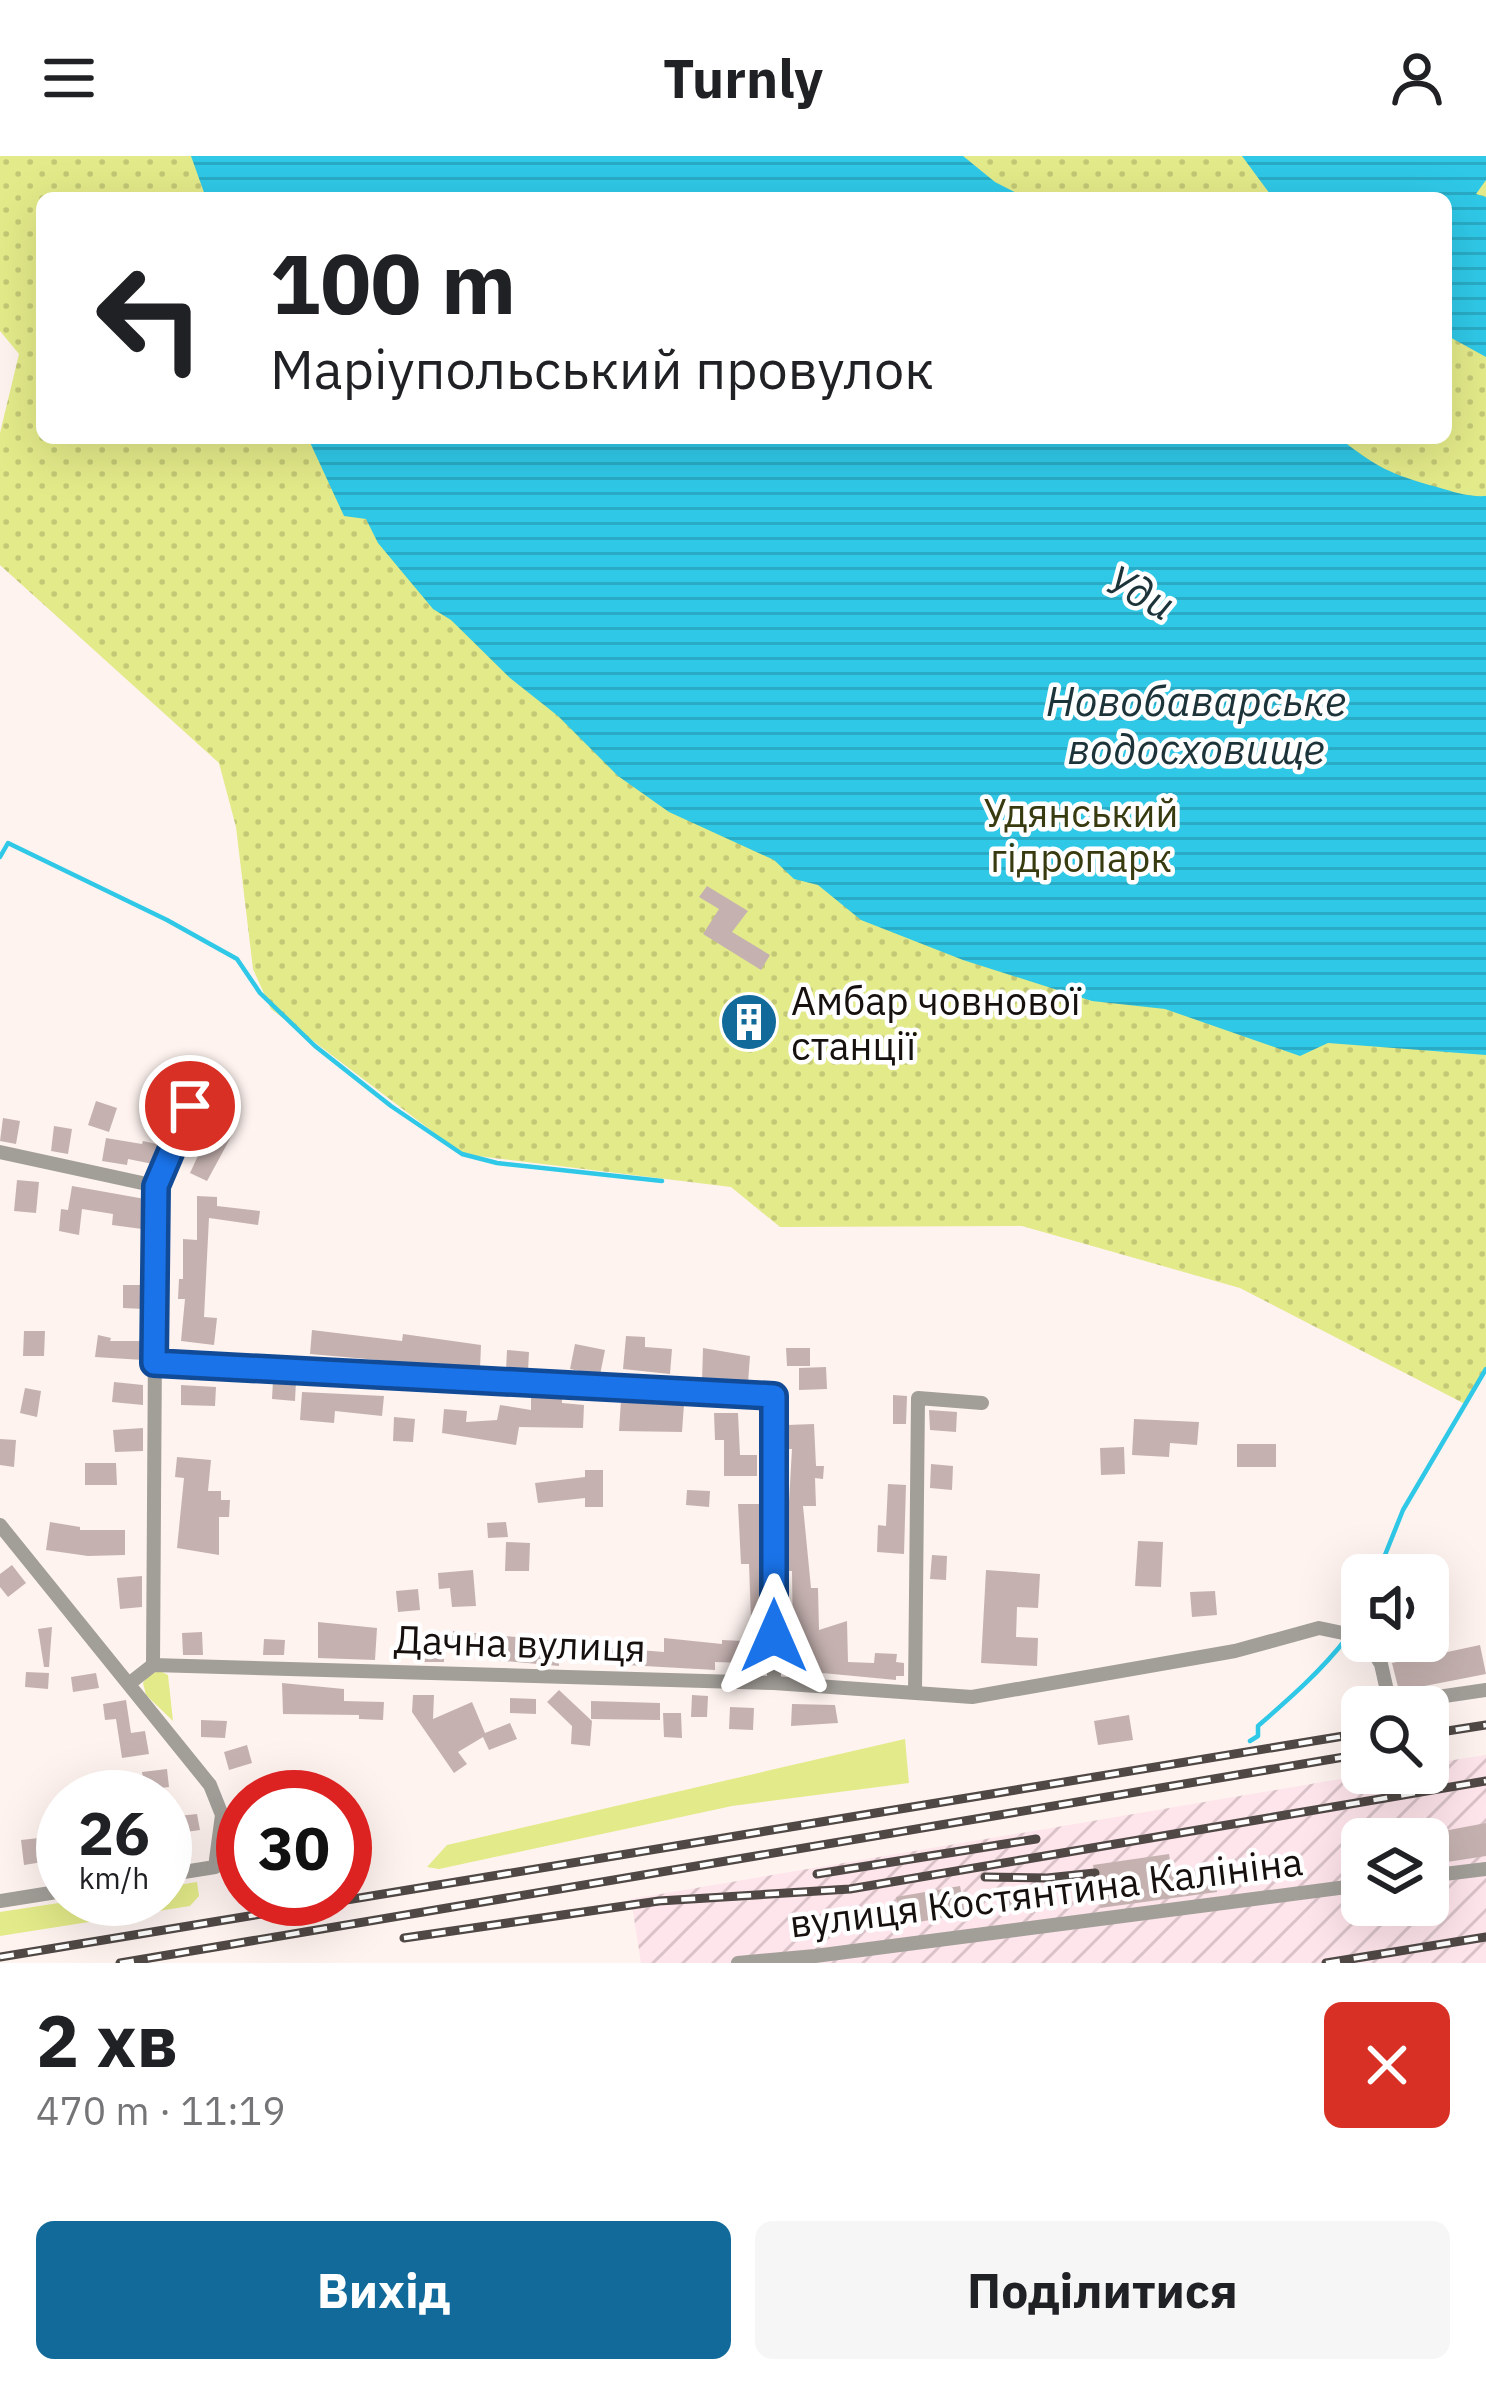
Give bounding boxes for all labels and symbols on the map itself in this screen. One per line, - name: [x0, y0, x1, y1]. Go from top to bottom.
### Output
- water label: Уди: [1098, 552, 1184, 632]
- water label: Новобаварське водосховище: [1046, 673, 1346, 776]
- park label: Удянський гідропарк: [983, 787, 1179, 883]
- place label: Амбар човнової станції: [791, 975, 1082, 1071]
- building icon: Амбар човнової станції: [718, 991, 780, 1053]
- pin: [139, 1055, 241, 1157]
- position arrow: [711, 1573, 837, 1699]
- street label: Дачна вулиця: [393, 1613, 647, 1673]
- speed limit sign: 30: [216, 1770, 372, 1926]
- street label: вулиця Костянтина Калініна: [787, 1835, 1305, 1949]

